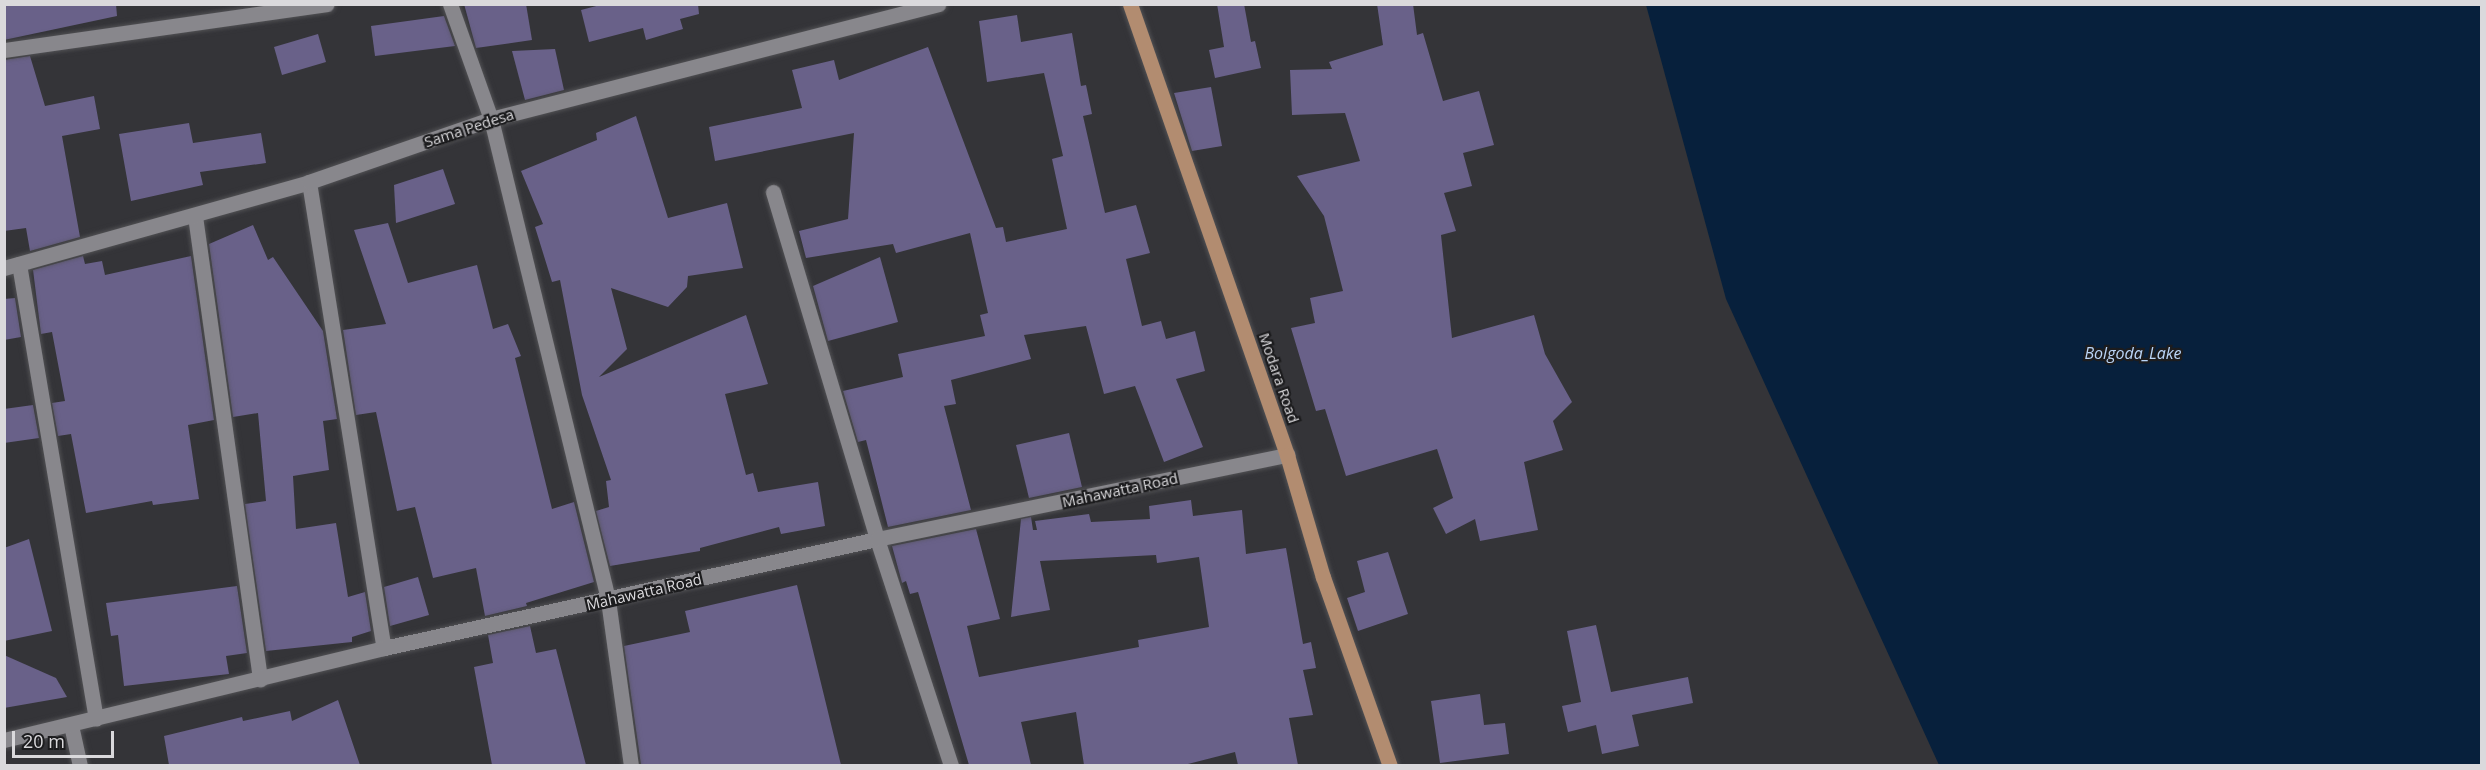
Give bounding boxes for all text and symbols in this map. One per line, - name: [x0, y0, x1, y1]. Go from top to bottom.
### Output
- street label: Sama Pedesa: [422, 105, 516, 151]
- street label: Modara Road: [1255, 331, 1303, 425]
- water label: Bolgoda_Lake: [2084, 343, 2182, 363]
- street label: Mahawatta Road: [1060, 469, 1180, 511]
- street label: Mahawatta Road: [584, 570, 704, 614]
- scale bar: [15, 719, 117, 757]
- text: 20 m: [23, 729, 65, 753]

